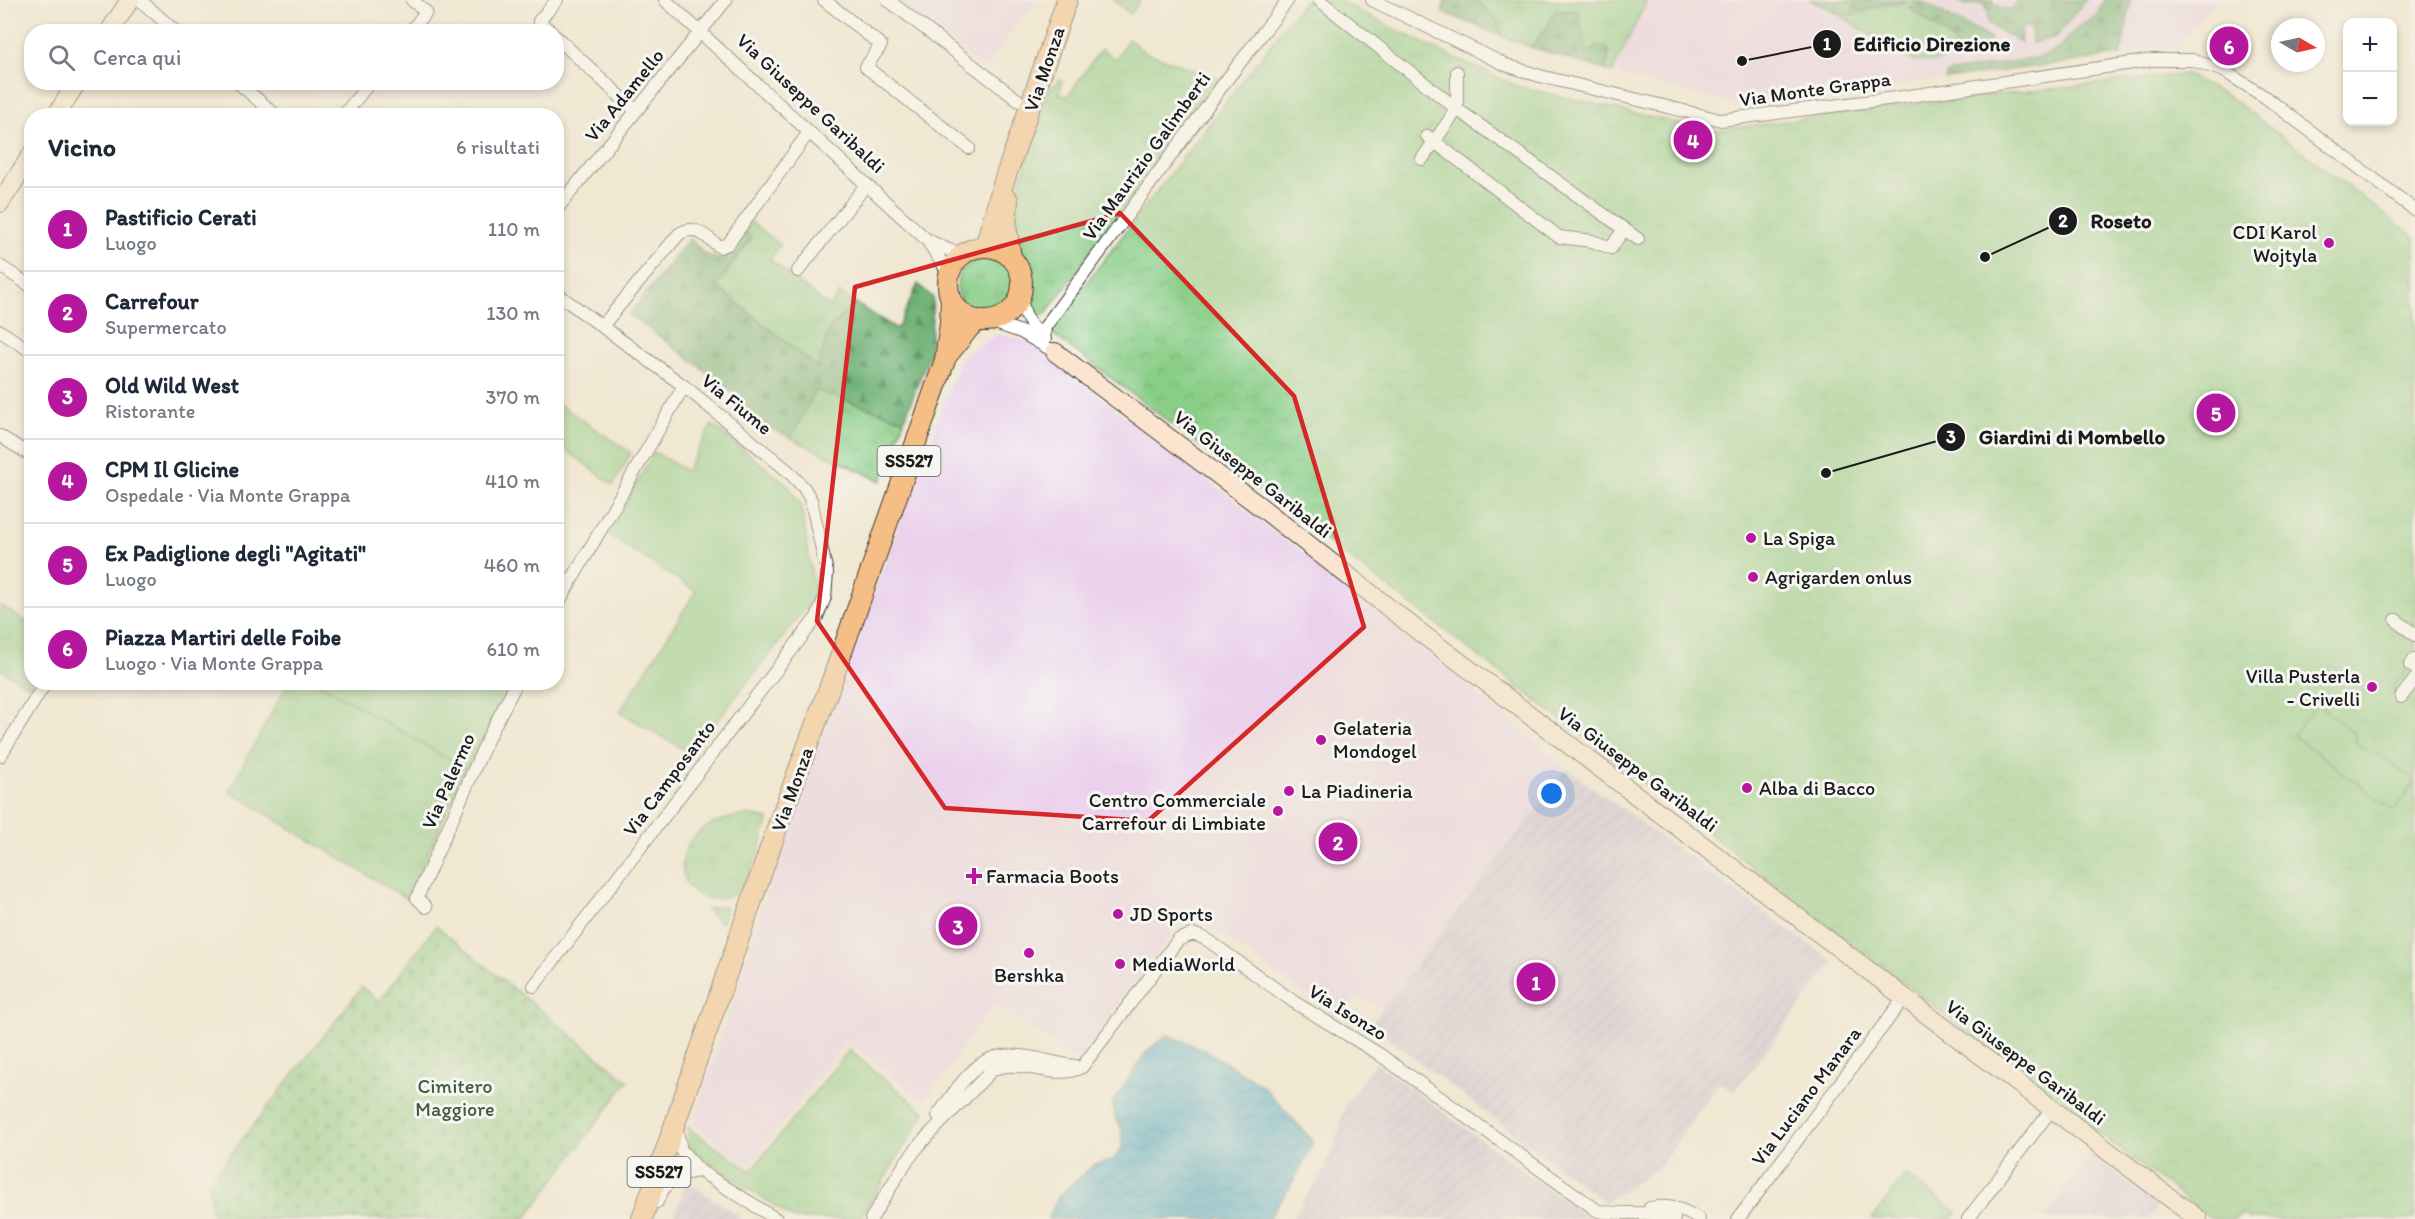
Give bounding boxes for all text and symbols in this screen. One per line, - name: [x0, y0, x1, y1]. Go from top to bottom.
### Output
- north arrow: [2271, 18, 2325, 72]
- map controls: [2343, 18, 2397, 126]
- button: +: [2343, 18, 2397, 72]
- street label: Via Monza: [1018, 23, 1070, 115]
- search box: [24, 24, 564, 90]
- pin: 6: [2210, 24, 2248, 68]
- callout: Edificio Direzione: [1812, 25, 2023, 64]
- street label: Via Giuseppe Garibaldi: [732, 28, 890, 178]
- text: Edificio Direzione: [1854, 31, 2010, 56]
- text: 1: [1823, 33, 1832, 55]
- icon: search: [45, 41, 78, 74]
- text: Cerca qui: [93, 44, 181, 71]
- street label: Via Adamello: [579, 44, 669, 146]
- street label: Via Monte Grappa: [1738, 66, 1893, 112]
- street label: Via Maurizio Galimberti: [1077, 67, 1215, 245]
- button: −: [2343, 72, 2397, 126]
- pin: 4: [1674, 118, 1712, 162]
- text: Vicino: [48, 131, 116, 163]
- text: 6 risultati: [456, 135, 540, 159]
- callout: Roseto: [2048, 201, 2163, 240]
- text: Pastificio Cerati: [105, 204, 257, 231]
- text: Roseto: [2090, 208, 2152, 233]
- text: 2: [2058, 210, 2068, 232]
- text: 1: [63, 217, 72, 241]
- text: 110 m: [488, 217, 540, 241]
- place label: CDI Karol Wojtyla: [2233, 220, 2317, 267]
- text: Luogo: [105, 231, 157, 255]
- marker: CDI Karol Wojtyla: [2322, 236, 2336, 250]
- text: Carrefour: [105, 288, 199, 315]
- text: 2: [62, 301, 73, 325]
- text: 130 m: [486, 301, 540, 325]
- text: Supermercato: [105, 315, 227, 339]
- street label: Via Fiume: [697, 368, 777, 440]
- text: Old Wild West: [105, 372, 239, 399]
- text: 3: [62, 385, 73, 409]
- text: 370 m: [486, 385, 540, 409]
- pin: 5: [2196, 390, 2236, 436]
- text: Ristorante: [105, 399, 195, 423]
- street label: Via Giuseppe Garibaldi: [1169, 405, 1337, 543]
- callout: Giardini di Mombello: [1936, 417, 2177, 456]
- text: Giardini di Mombello: [1979, 424, 2166, 449]
- text: 3: [1946, 426, 1956, 448]
- road number: SS527: [878, 446, 940, 476]
- text: CPM Il Glicine: [105, 456, 239, 483]
- text: 4: [61, 469, 74, 493]
- text: 410 m: [485, 469, 540, 493]
- text: Ospedale · Via Monte Grappa: [105, 483, 350, 507]
- place label: La Spiga: [1763, 526, 1836, 550]
- marker: La Spiga: [1744, 531, 1758, 545]
- text: Ex Padiglione degli "Agitati": [105, 540, 366, 567]
- text: 5: [62, 553, 73, 577]
- text: 460 m: [484, 553, 540, 577]
- place label: Agrigarden onlus: [1765, 565, 1912, 589]
- text: Luogo: [105, 567, 157, 591]
- marker: Agrigarden onlus: [1746, 570, 1760, 584]
- text: Piazza Martiri delle Foibe: [105, 624, 341, 651]
- text: 6: [62, 637, 73, 661]
- text: 610 m: [487, 637, 540, 661]
- text: Luogo · Via Monte Grappa: [105, 651, 323, 675]
- place label: Villa Pusterla - Crivelli: [2246, 664, 2360, 711]
- marker: Villa Pusterla - Crivelli: [2365, 680, 2379, 694]
- street label: Via Giuseppe Garibaldi: [1553, 701, 1723, 837]
- street label: Via Camposanto: [618, 715, 720, 841]
- place label: Gelateria Mondogel: [1333, 716, 1417, 763]
- street label: Via Palermo: [416, 729, 480, 833]
- marker: Gelateria Mondogel: [1314, 733, 1328, 747]
- street label: Via Monza: [766, 743, 819, 835]
- place label: Alba di Bacco: [1759, 776, 1875, 800]
- place label: La Piadineria: [1301, 779, 1413, 803]
- your location: [1537, 779, 1566, 808]
- marker: Alba di Bacco: [1740, 781, 1754, 795]
- marker: La Piadineria: [1282, 784, 1296, 798]
- place label: Centro Commerciale Carrefour di Limbiate: [1082, 788, 1266, 835]
- marker: Centro Commerciale Carrefour di Limbiate: [1271, 804, 1285, 818]
- pin: 2: [1318, 820, 1358, 864]
- place label: Farmacia Boots: [986, 864, 1119, 888]
- marker: Farmacia Boots: [967, 869, 981, 883]
- place label: JD Sports: [1130, 902, 1213, 926]
- pin: 3: [938, 904, 978, 948]
- marker: JD Sports: [1111, 907, 1125, 921]
- marker: Bershka: [1022, 946, 1036, 960]
- place label: MediaWorld: [1132, 952, 1235, 976]
- marker: MediaWorld: [1113, 957, 1127, 971]
- pin: 1: [1516, 960, 1556, 1004]
- place label: Bershka: [994, 963, 1064, 987]
- street label: Via Isonzo: [1304, 979, 1392, 1045]
- street label: Via Giuseppe Garibaldi: [1941, 994, 2111, 1130]
- street label: Via Luciano Manara: [1746, 1021, 1866, 1170]
- park label: Cimitero Maggiore: [415, 1074, 495, 1121]
- road number: SS527: [628, 1157, 690, 1187]

